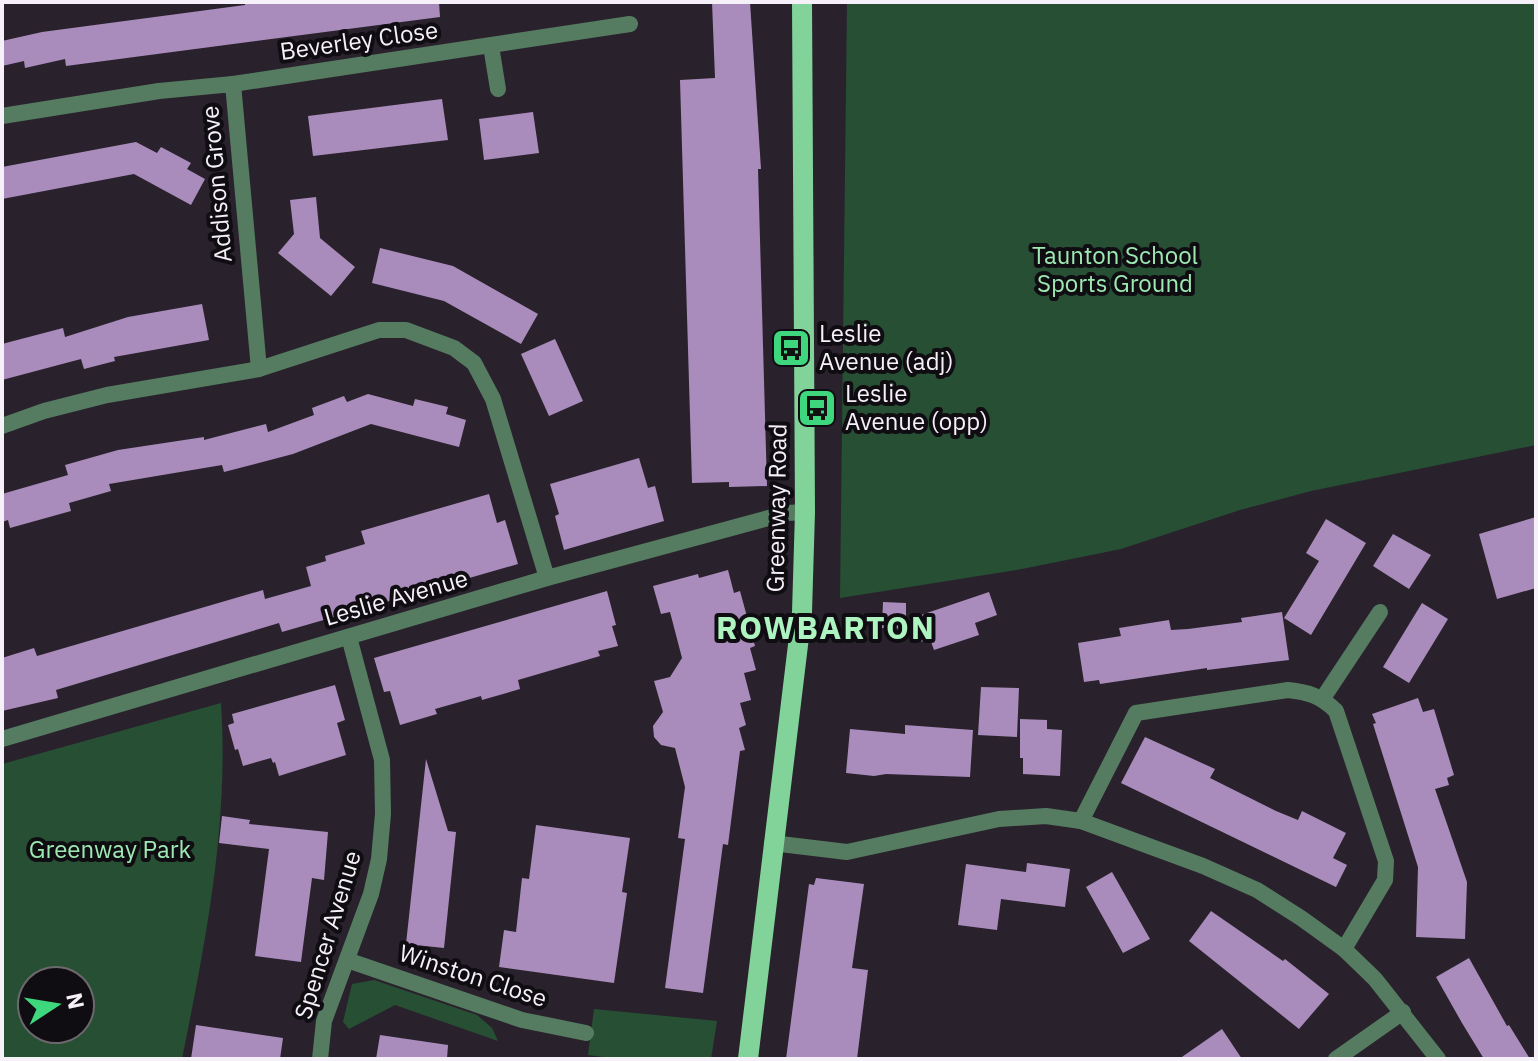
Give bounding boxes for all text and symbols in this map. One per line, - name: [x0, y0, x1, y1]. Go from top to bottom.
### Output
- street label: Beverley Close: [278, 13, 440, 67]
- street label: Addison Grove: [193, 104, 239, 264]
- park label: Taunton School Sports Ground: [1032, 239, 1198, 299]
- place label: Leslie Avenue (adj): [819, 317, 954, 377]
- bus stop icon: Leslie Avenue (adj): [770, 327, 812, 369]
- place label: Leslie Avenue (opp): [845, 377, 988, 437]
- bus stop icon: Leslie Avenue (opp): [796, 387, 838, 429]
- street label: Greenway Road: [759, 423, 793, 593]
- street label: Leslie Avenue: [320, 561, 471, 633]
- district label: ROWBARTON: [716, 606, 936, 648]
- park label: Greenway Park: [29, 833, 192, 865]
- street label: Spencer Avenue: [286, 847, 368, 1023]
- street label: Winston Close: [395, 936, 551, 1014]
- north arrow: [16, 965, 96, 1045]
- text: N: [60, 990, 92, 1012]

